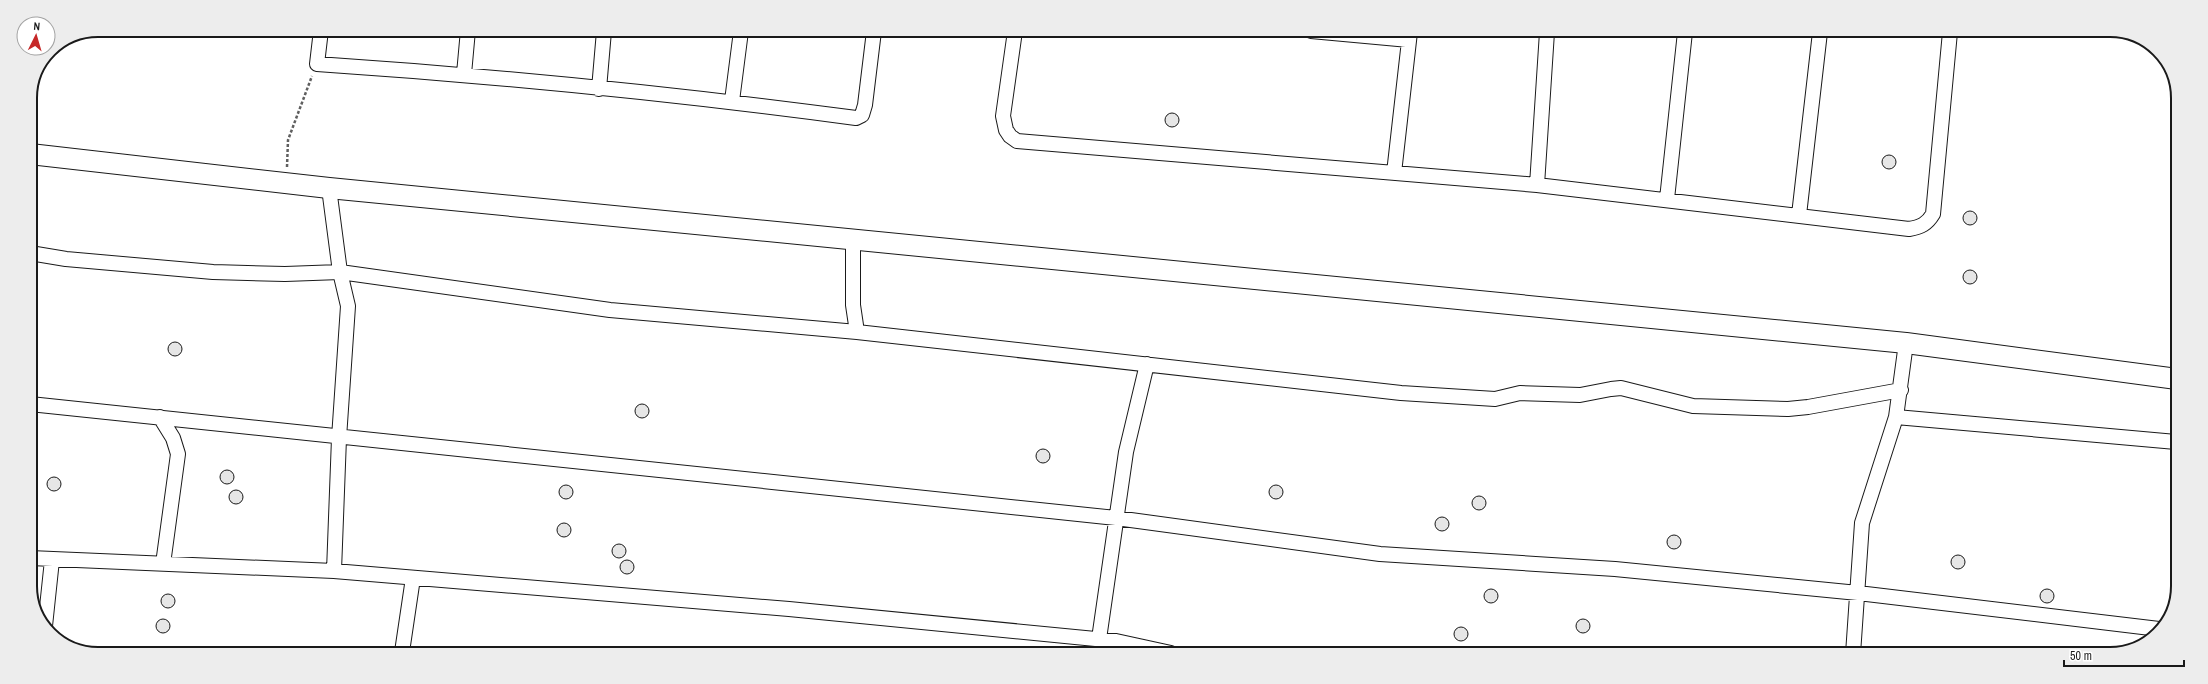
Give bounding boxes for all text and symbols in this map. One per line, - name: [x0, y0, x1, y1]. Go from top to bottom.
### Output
- north arrow: [16, 16, 56, 56]
- text: N: [33, 19, 41, 33]
- scale bar: [2064, 642, 2184, 668]
- text: 50 m: [2070, 648, 2092, 664]

